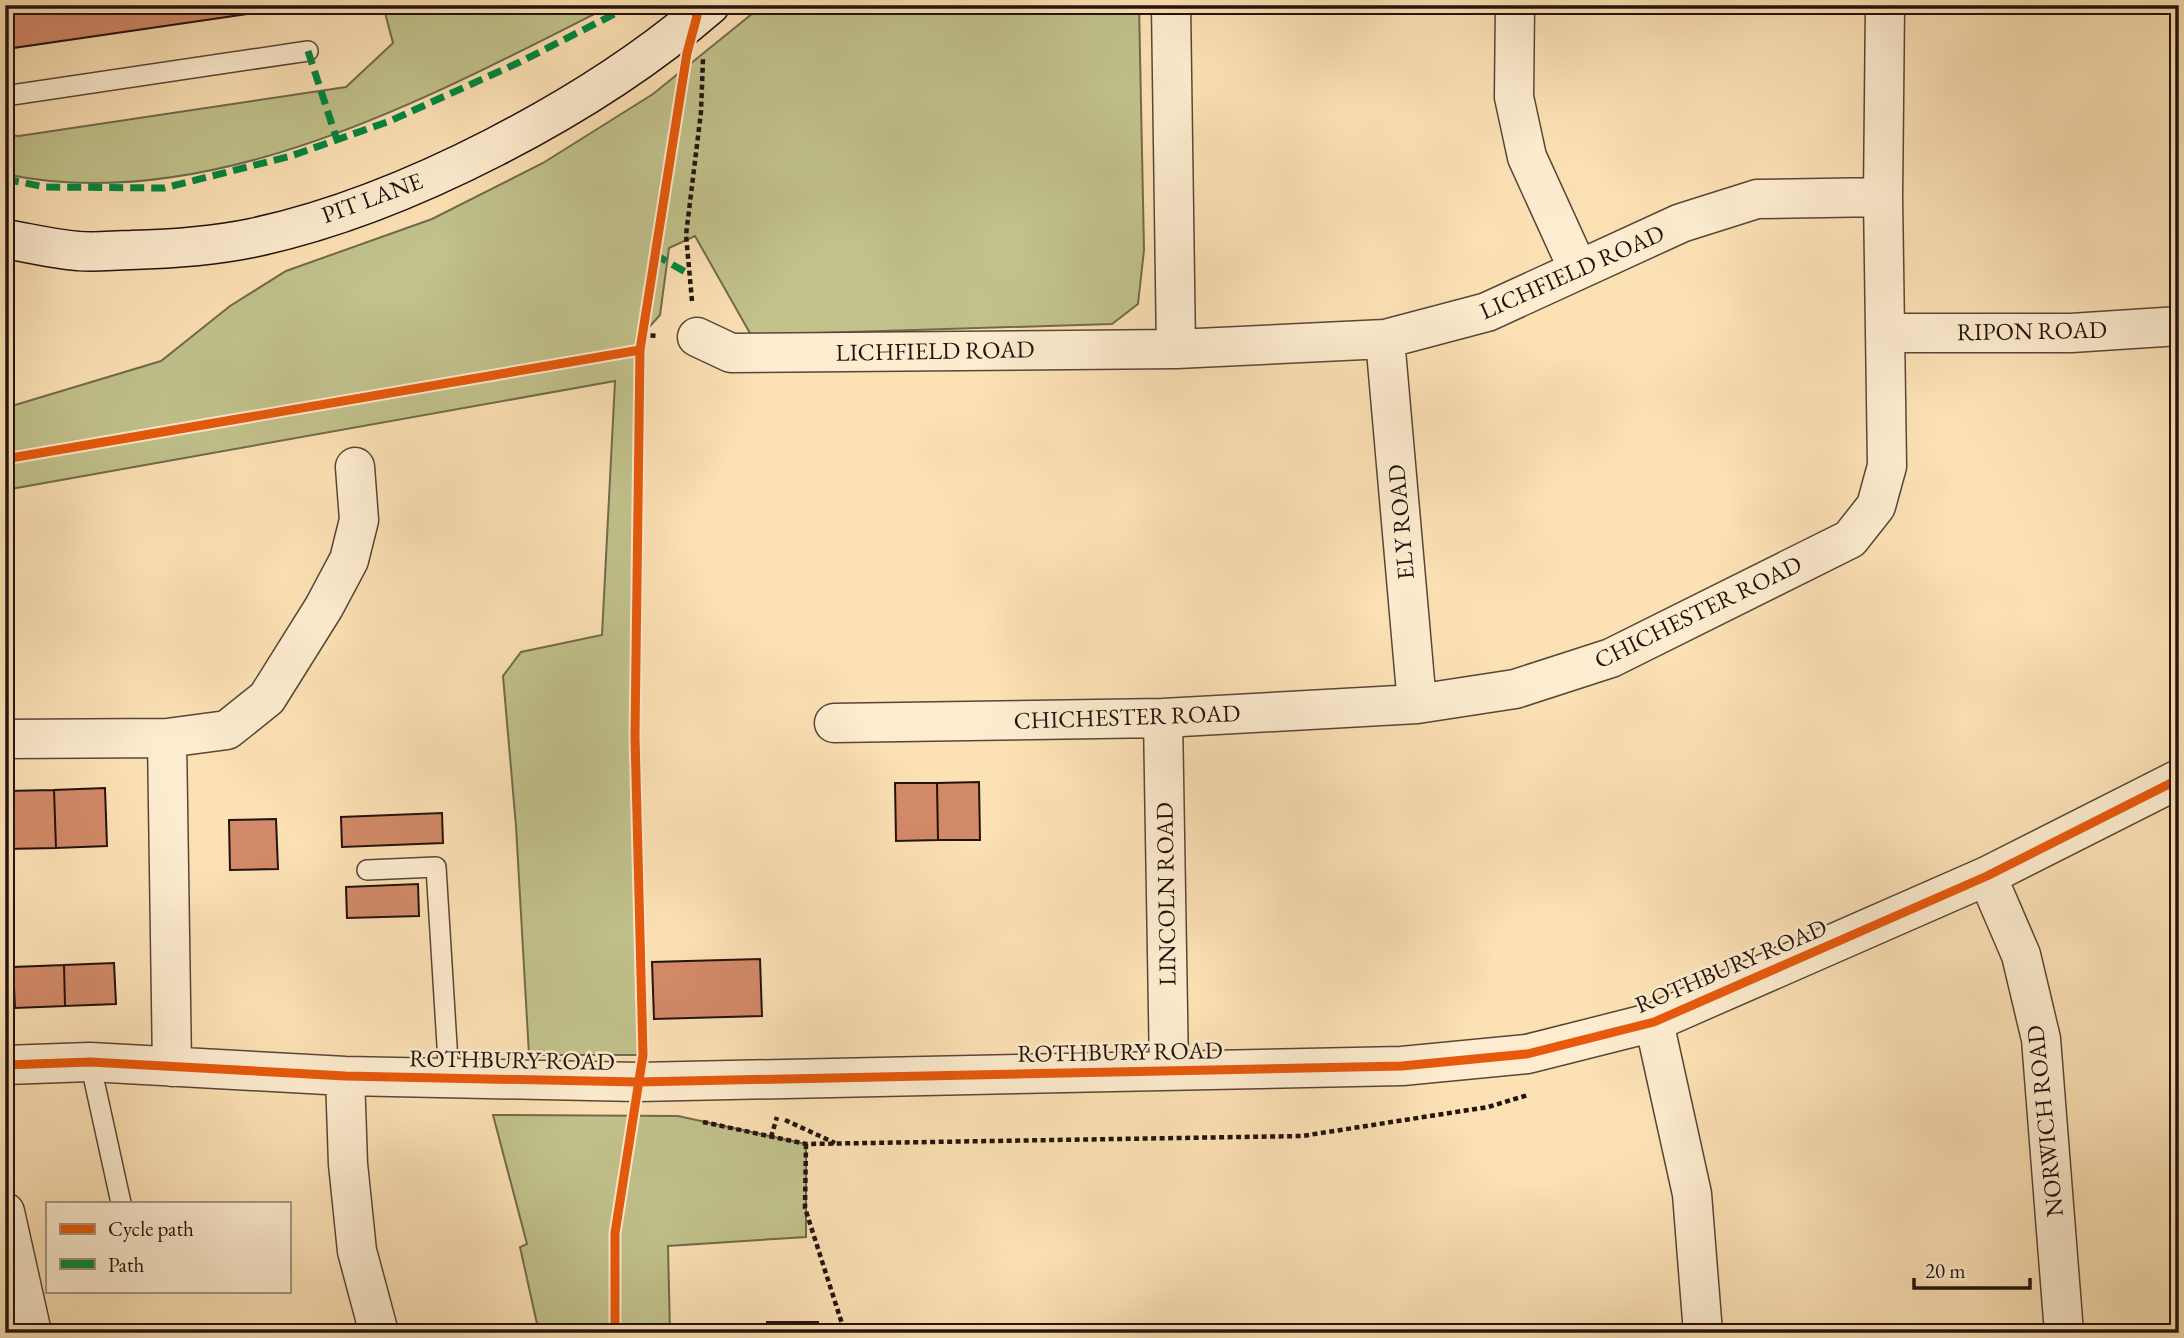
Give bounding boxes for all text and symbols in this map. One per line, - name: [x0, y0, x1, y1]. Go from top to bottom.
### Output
- street label: PIT LANE: [317, 165, 427, 230]
- street label: LICHFIELD ROAD: [1475, 217, 1669, 326]
- street label: RIPON ROAD: [1957, 314, 2107, 347]
- street label: LICHFIELD ROAD: [835, 333, 1035, 368]
- street label: ELY ROAD: [1380, 463, 1421, 581]
- street label: CHICHESTER ROAD: [1589, 548, 1806, 675]
- street label: CHICHESTER ROAD: [1013, 697, 1241, 736]
- street label: LINCOLN ROAD: [1148, 802, 1183, 986]
- street label: ROTHBURY ROAD: [1630, 911, 1831, 1020]
- street label: NORWICH ROAD: [2019, 1024, 2070, 1218]
- street label: ROTHBURY ROAD: [1017, 1034, 1223, 1069]
- street label: ROTHBURY ROAD: [409, 1042, 615, 1077]
- legend: [46, 1202, 290, 1292]
- text: Cycle path: [108, 1215, 194, 1242]
- scale bar: [1914, 1247, 2030, 1291]
- text: Path: [108, 1251, 145, 1278]
- text: 20 m: [1925, 1257, 1966, 1284]

